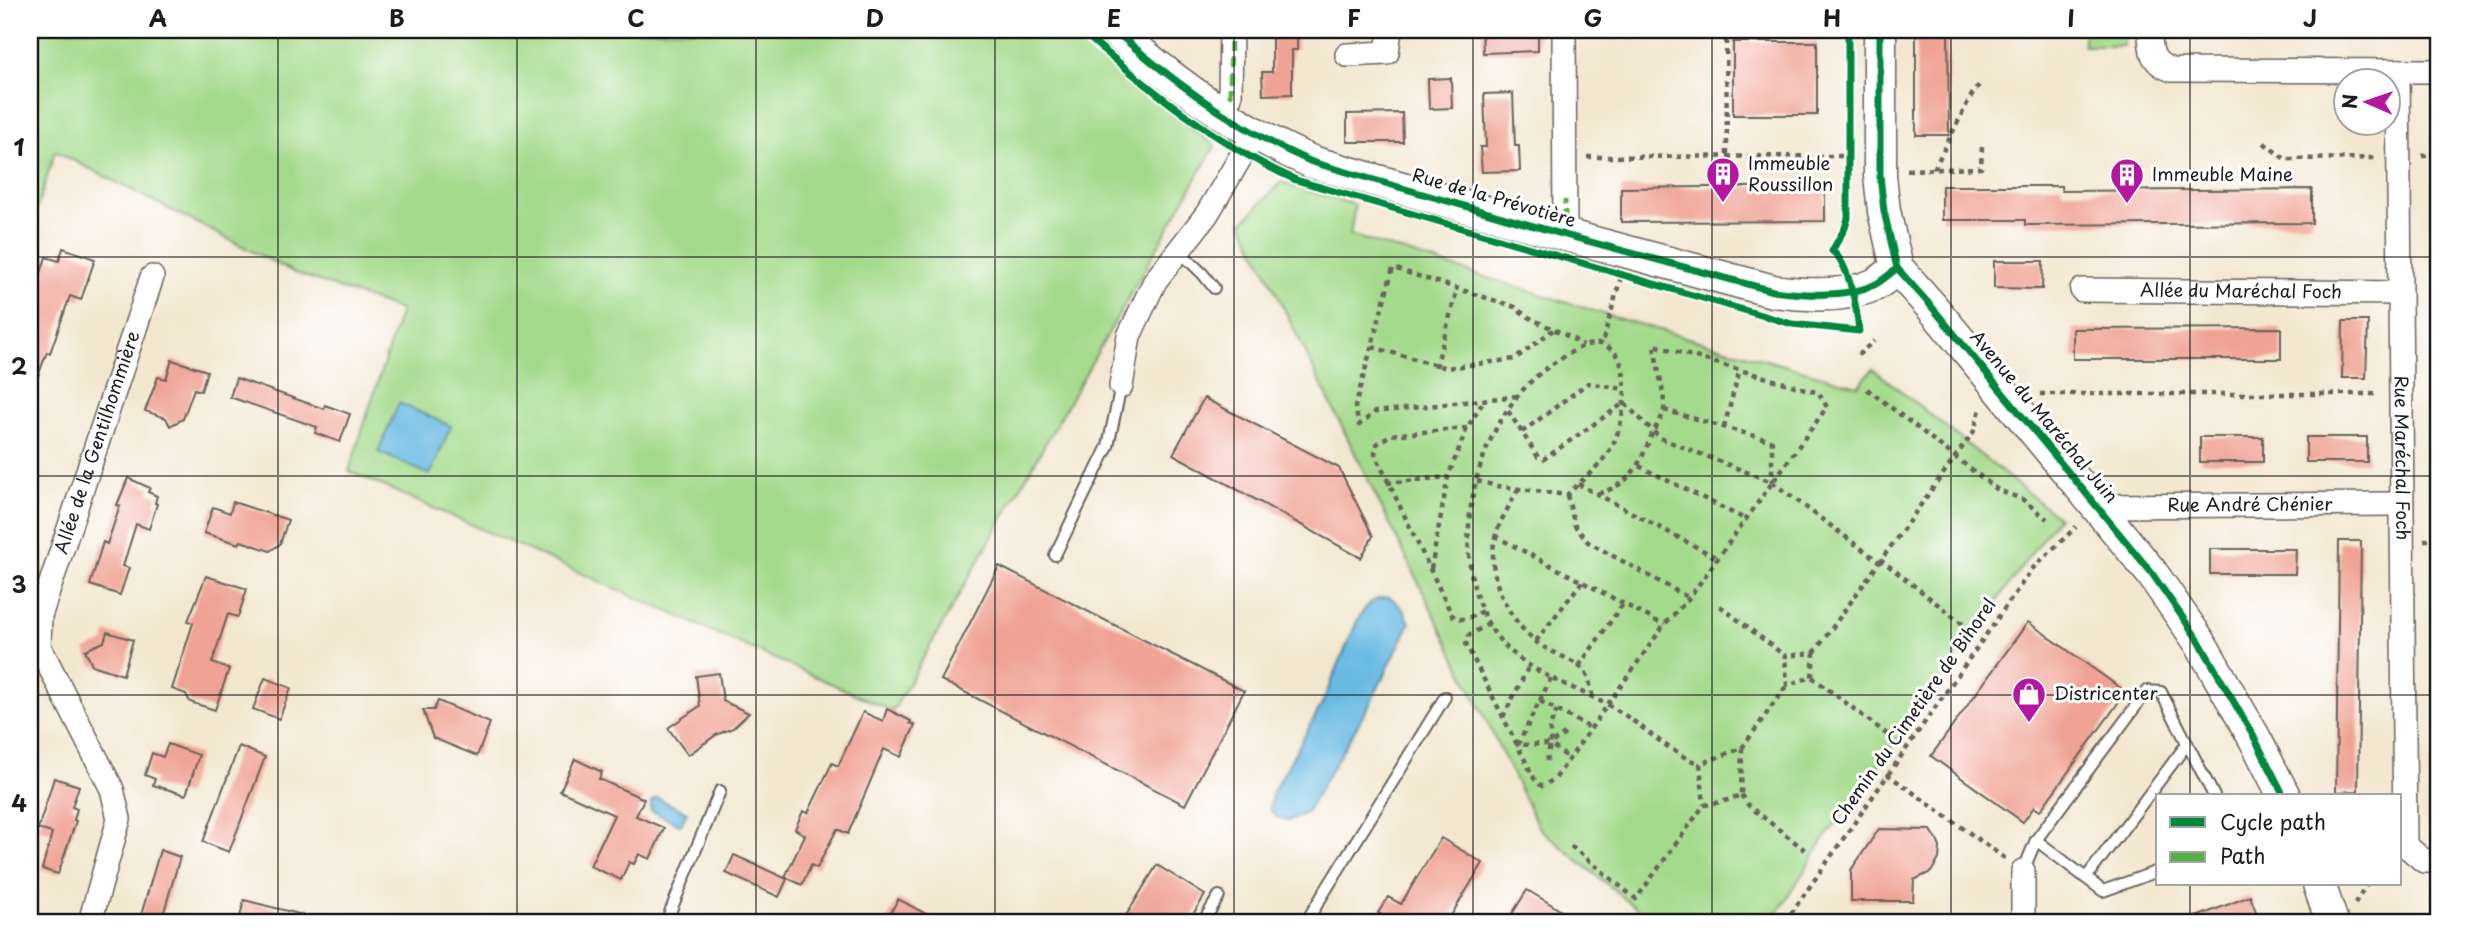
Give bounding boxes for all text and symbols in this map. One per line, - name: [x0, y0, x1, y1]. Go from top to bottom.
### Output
- text: A: [149, 0, 167, 35]
- text: B: [389, 0, 405, 35]
- text: C: [627, 0, 645, 35]
- text: D: [866, 0, 884, 35]
- text: E: [1107, 0, 1121, 35]
- text: F: [1347, 0, 1361, 35]
- text: G: [1584, 0, 1602, 35]
- text: H: [1823, 0, 1841, 35]
- text: I: [2067, 0, 2075, 35]
- text: J: [2303, 0, 2317, 35]
- north arrow: [2332, 66, 2402, 136]
- text: N: [2335, 93, 2363, 109]
- text: 1: [14, 129, 25, 164]
- place label: Immeuble Roussillon: [1748, 149, 1833, 197]
- building icon: Immeuble Roussillon: [1704, 155, 1742, 204]
- building icon: Immeuble Maine: [2108, 156, 2146, 205]
- street label: Rue de la Prévotière: [1409, 160, 1580, 233]
- place label: Immeuble Maine: [2152, 160, 2293, 187]
- street label: Allée du Maréchal Foch: [2140, 276, 2342, 304]
- street label: Avenue du Maréchal Juin: [1965, 324, 2126, 508]
- street label: Allée de la Gentilhommière: [46, 327, 145, 557]
- text: 2: [11, 348, 27, 383]
- street label: Rue Maréchal Foch: [2389, 375, 2417, 540]
- street label: Rue André Chénier: [2167, 489, 2333, 518]
- text: 3: [11, 566, 27, 601]
- street label: Chemin du Cimetière de Bihorel: [1824, 592, 2002, 830]
- shop icon: Districenter: [2010, 675, 2048, 724]
- place label: Districenter: [2054, 679, 2158, 706]
- text: 4: [11, 785, 27, 820]
- legend: [2156, 794, 2402, 886]
- text: Cycle path: [2220, 805, 2326, 837]
- text: Path: [2220, 839, 2265, 871]

